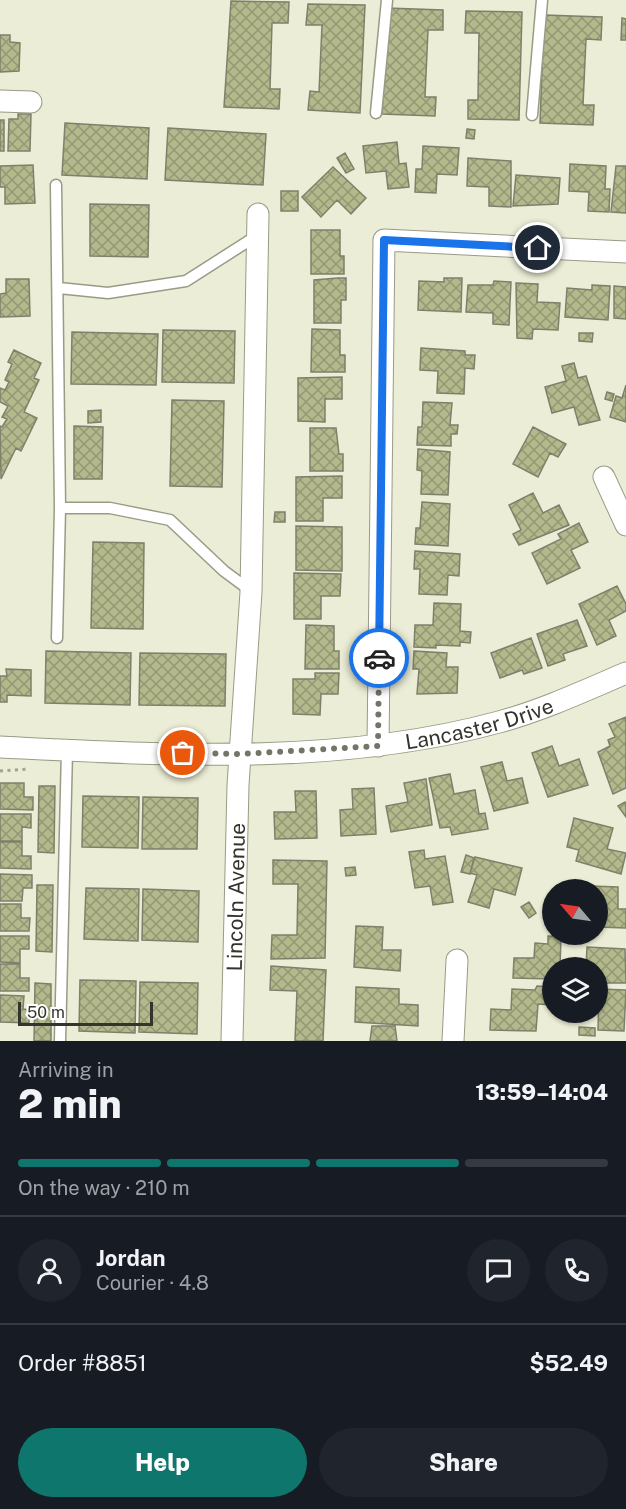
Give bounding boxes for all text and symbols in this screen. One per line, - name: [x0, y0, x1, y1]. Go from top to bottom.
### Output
- pin: [512, 222, 563, 273]
- icon: home: [521, 231, 554, 264]
- courier: [349, 628, 409, 688]
- icon: car: [363, 642, 396, 675]
- street label: Lancaster Drive: [403, 692, 557, 754]
- pin: [157, 727, 208, 778]
- icon: bag: [166, 736, 199, 769]
- street label: Lincoln Avenue: [221, 822, 250, 972]
- north arrow: [542, 879, 608, 945]
- map controls: [542, 879, 608, 1023]
- button: layers: [542, 957, 608, 1023]
- scale bar: [18, 999, 153, 1026]
- text: 50 m: [27, 1003, 65, 1022]
- text: Arriving in: [18, 1058, 113, 1082]
- text: 13:59–14:04: [475, 1079, 608, 1105]
- text: 2 min: [18, 1081, 122, 1127]
- text: On the way · 210 m: [18, 1176, 190, 1200]
- button: person: [18, 1239, 81, 1302]
- button: chat: [467, 1239, 530, 1302]
- button: phone: [545, 1239, 608, 1302]
- text: Jordan: [96, 1245, 165, 1271]
- text: Courier · 4.8: [96, 1271, 209, 1295]
- text: Order #8851: [18, 1350, 147, 1376]
- text: $52.49: [529, 1350, 608, 1376]
- button: Help: [18, 1428, 307, 1497]
- button: Share: [319, 1428, 608, 1497]

